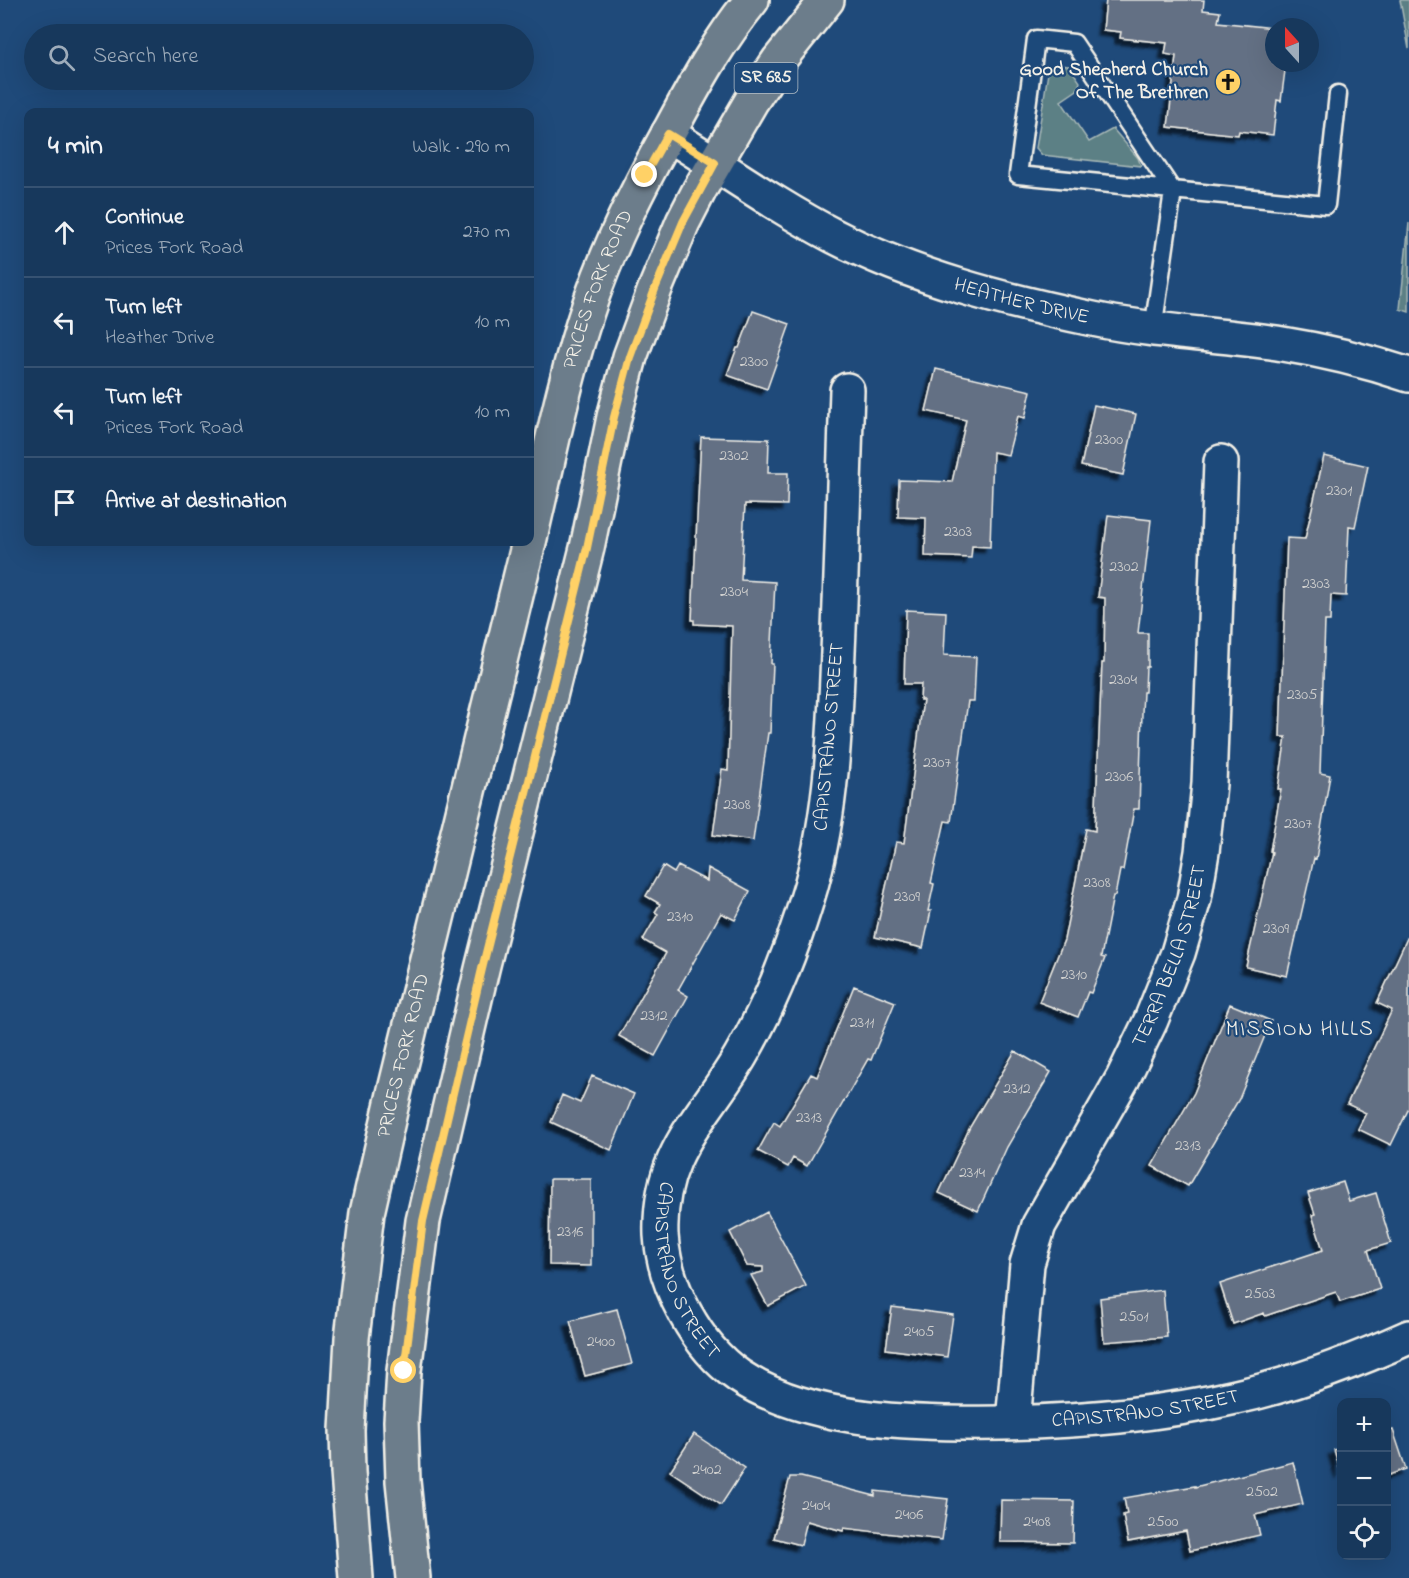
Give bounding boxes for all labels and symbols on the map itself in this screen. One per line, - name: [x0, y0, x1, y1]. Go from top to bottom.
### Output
- north arrow: [1265, 18, 1319, 72]
- place label: Good Shepherd Church Of The Brethren: [1020, 56, 1208, 108]
- road number: SR 685: [734, 63, 798, 93]
- church icon: Good Shepherd Church Of The Brethren: [1213, 67, 1243, 97]
- route end: [631, 161, 657, 187]
- street label: PRICES FORK ROAD: [556, 205, 641, 372]
- street label: HEATHER DRIVE: [950, 270, 1092, 332]
- house number: 2300: [740, 350, 768, 374]
- house number: 2300: [1095, 428, 1123, 452]
- house number: 2302: [719, 444, 749, 468]
- house number: 2301: [1326, 479, 1352, 503]
- house number: 2303: [944, 520, 972, 544]
- house number: 2302: [1109, 555, 1139, 579]
- house number: 2303: [1302, 572, 1330, 596]
- house number: 2304: [720, 580, 748, 604]
- street label: CAPISTRANO STREET: [807, 642, 853, 832]
- house number: 2304: [1109, 668, 1137, 692]
- house number: 2305: [1287, 683, 1317, 707]
- house number: 2307: [923, 751, 951, 775]
- house number: 2306: [1105, 765, 1133, 789]
- house number: 2308: [723, 793, 751, 817]
- house number: 2307: [1284, 812, 1312, 836]
- street label: TERRA BELLA STREET: [1125, 863, 1214, 1052]
- house number: 2308: [1083, 871, 1111, 895]
- house number: 2309: [894, 885, 920, 909]
- house number: 2310: [667, 905, 693, 929]
- house number: 2309: [1263, 917, 1289, 941]
- house number: 2310: [1061, 963, 1087, 987]
- street label: PRICES FORK ROAD: [370, 971, 437, 1140]
- house number: 2312: [640, 1004, 668, 1028]
- house number: 2311: [850, 1011, 874, 1035]
- district label: MISSION HILLS: [1226, 1015, 1374, 1045]
- house number: 2312: [1003, 1077, 1031, 1101]
- house number: 2313: [796, 1106, 822, 1130]
- house number: 2313: [1175, 1134, 1201, 1158]
- house number: 2314: [959, 1161, 986, 1185]
- street label: CAPISTRANO STREET: [646, 1179, 727, 1366]
- house number: 2316: [557, 1220, 583, 1244]
- house number: 2503: [1245, 1282, 1275, 1306]
- house number: 2501: [1119, 1305, 1149, 1329]
- house number: 2405: [904, 1320, 934, 1344]
- house number: 2400: [587, 1330, 615, 1354]
- route start: [390, 1357, 416, 1383]
- street label: CAPISTRANO STREET: [1051, 1382, 1242, 1436]
- house number: 2402: [692, 1458, 722, 1482]
- house number: 2502: [1246, 1480, 1278, 1504]
- house number: 2404: [802, 1494, 830, 1518]
- house number: 2406: [895, 1503, 923, 1527]
- house number: 2408: [1023, 1510, 1051, 1534]
- house number: 2500: [1148, 1510, 1179, 1534]

